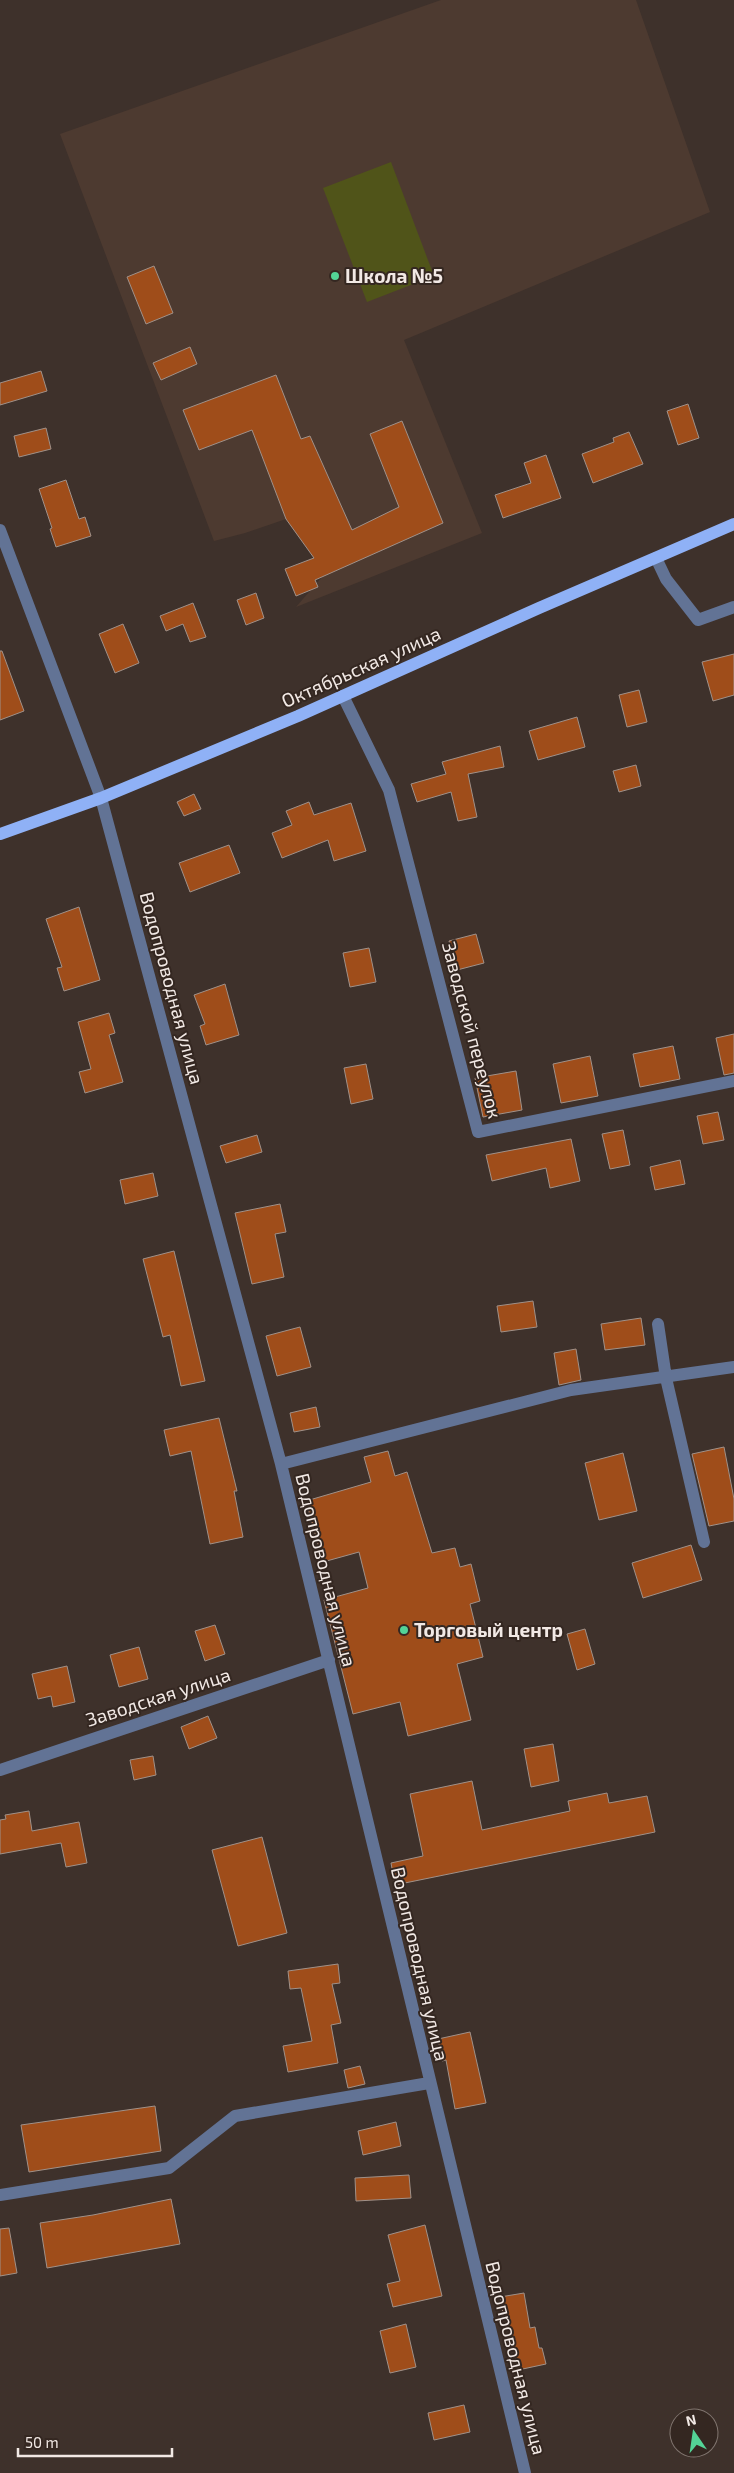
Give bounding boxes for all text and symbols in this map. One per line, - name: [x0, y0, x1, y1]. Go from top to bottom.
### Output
- place label: Школа №5: [345, 264, 443, 287]
- marker: Школа №5: [329, 270, 341, 282]
- street label: Октябрьская улица: [278, 621, 444, 713]
- street label: Водопроводная улица: [135, 889, 209, 1087]
- street label: Заводской переулок: [437, 939, 507, 1121]
- street label: Водопроводная улица: [290, 1471, 362, 1669]
- place label: Торговый центр: [414, 1618, 563, 1641]
- marker: Торговый центр: [398, 1624, 410, 1636]
- street label: Заводская улица: [83, 1662, 233, 1732]
- street label: Водопроводная улица: [386, 1865, 454, 2063]
- street label: Водопроводная улица: [480, 2259, 552, 2457]
- north arrow: [669, 2408, 719, 2458]
- text: N: [684, 2410, 698, 2429]
- scale bar: [18, 2426, 171, 2458]
- text: 50 m: [25, 2433, 59, 2451]

